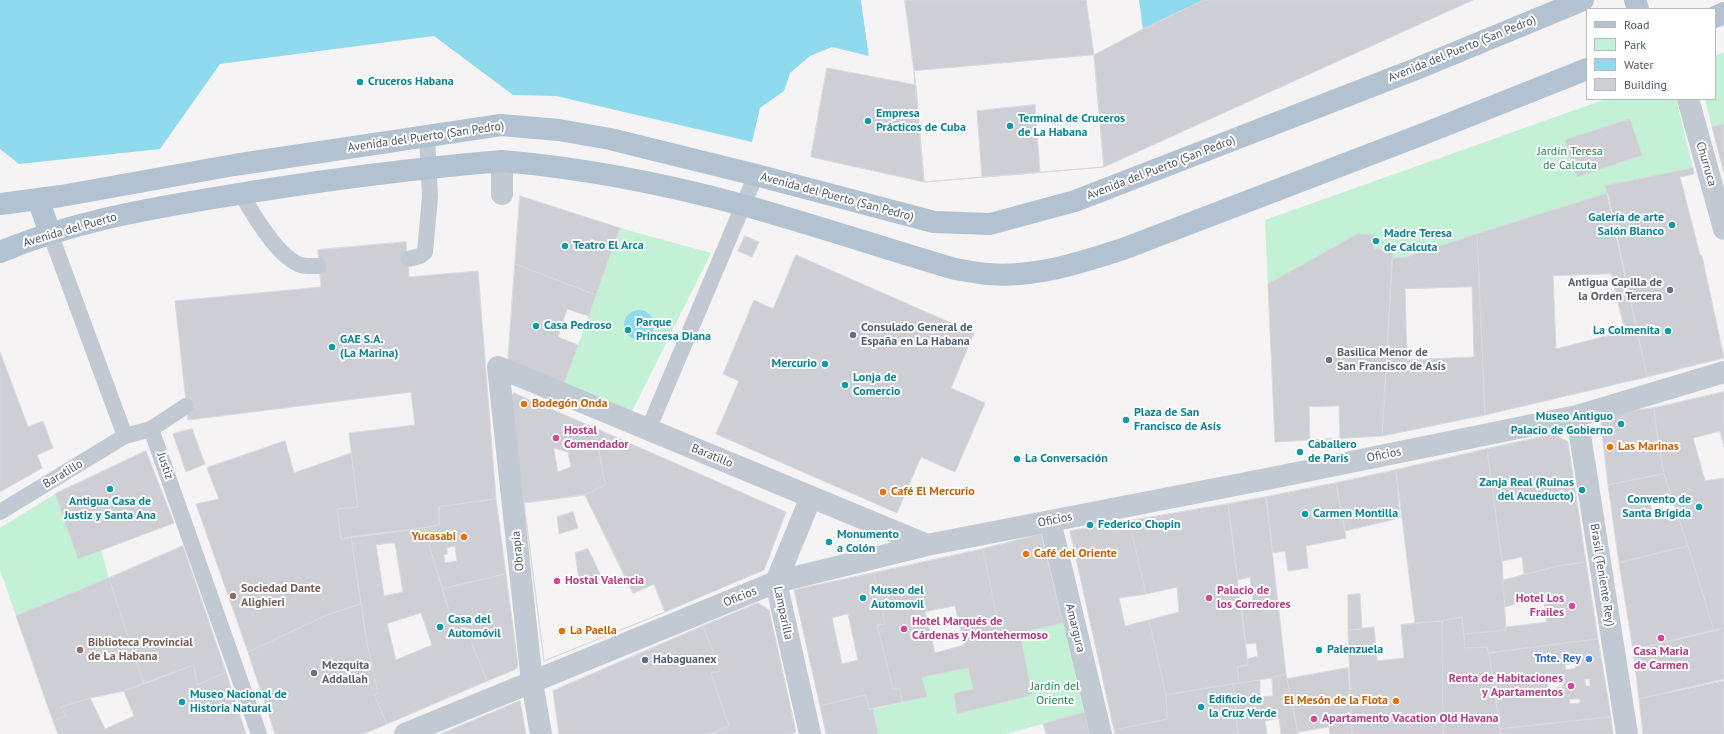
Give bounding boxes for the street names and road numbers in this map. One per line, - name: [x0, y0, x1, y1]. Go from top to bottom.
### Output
- street label: Avenida del Puerto (San Pedro): [1386, 13, 1538, 85]
- street label: Avenida del Puerto (San Pedro): [347, 119, 505, 155]
- street label: Avenida del Puerto (San Pedro): [1085, 133, 1237, 203]
- street label: Churruca: [1693, 140, 1719, 188]
- street label: Avenida del Puerto (San Pedro): [759, 170, 915, 224]
- street label: Avenida del Puerto: [22, 210, 118, 250]
- street label: Baratillo: [689, 441, 735, 471]
- street label: Oficios: [1366, 445, 1402, 465]
- street label: Justiz: [154, 451, 176, 481]
- street label: Baratillo: [41, 457, 85, 491]
- street label: Oficios: [1037, 510, 1073, 530]
- street label: Brasil (Teniente Rey): [1587, 523, 1617, 627]
- street label: Obrapía: [509, 530, 527, 572]
- street label: Oficios: [721, 584, 759, 610]
- street label: Lamparilla: [770, 585, 796, 641]
- street label: Amargura: [1062, 602, 1088, 654]

